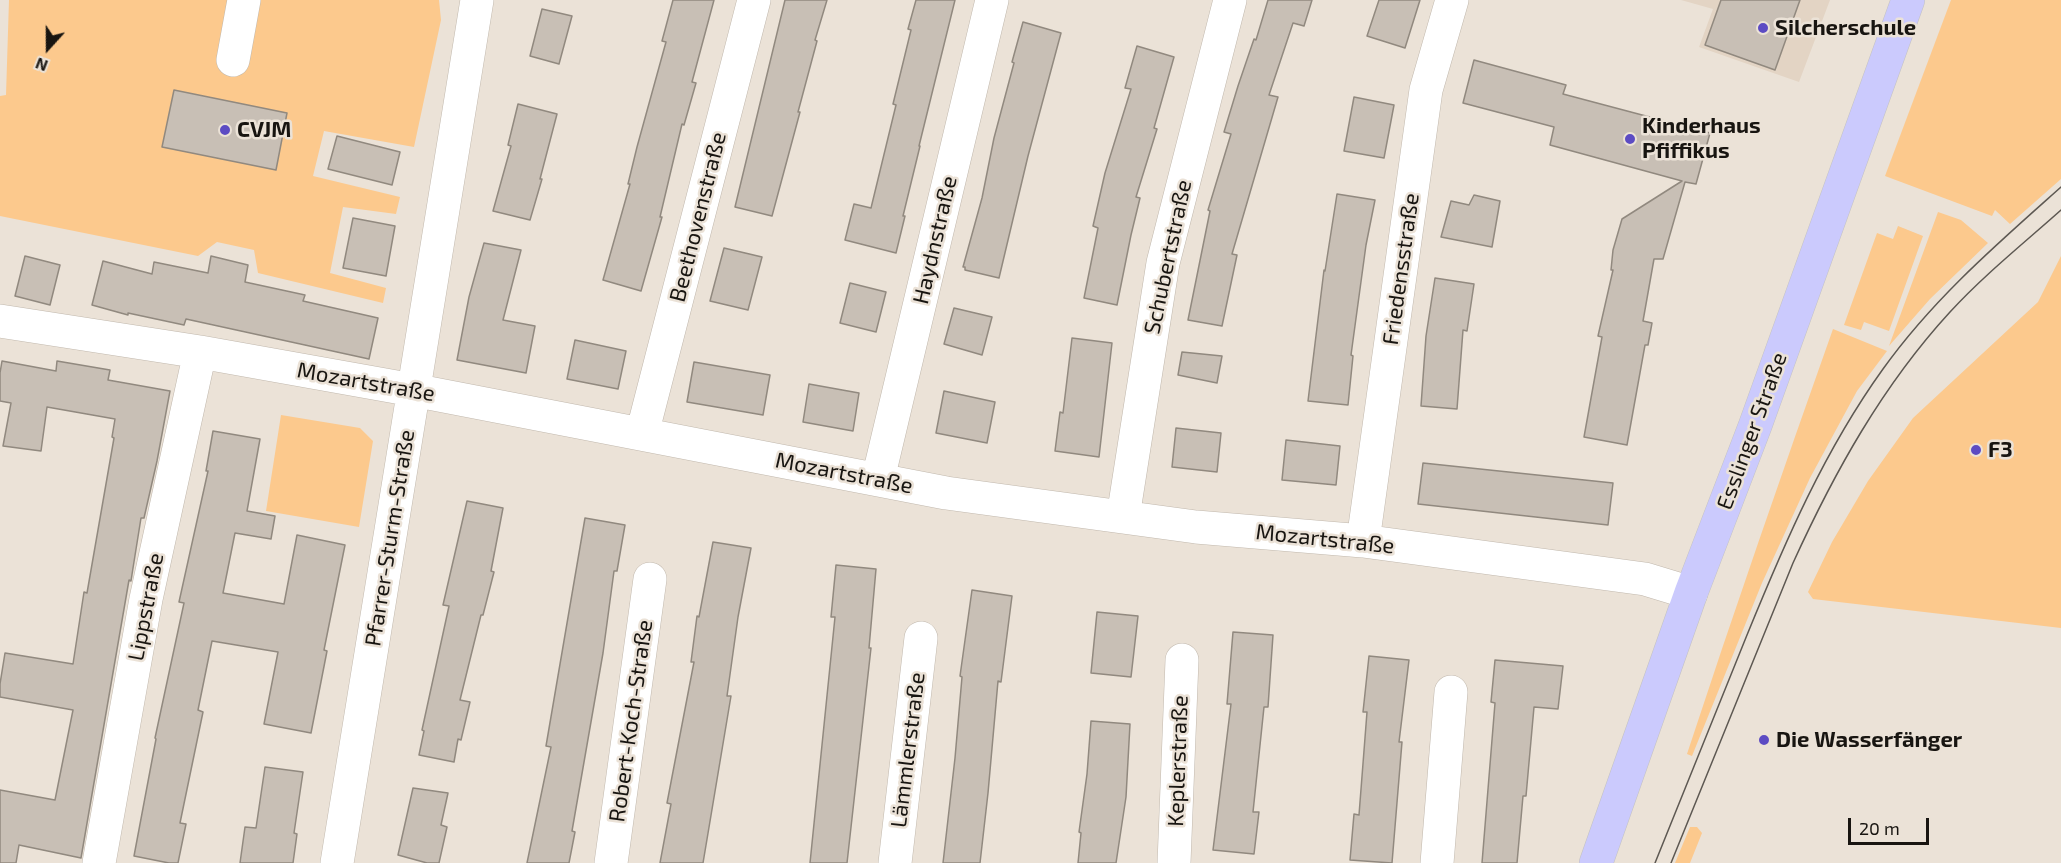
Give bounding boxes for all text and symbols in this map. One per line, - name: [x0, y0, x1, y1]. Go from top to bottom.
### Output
- place label: Silcherschule: [1775, 15, 1916, 41]
- north arrow: [18, 18, 78, 78]
- marker: Silcherschule: [1756, 21, 1770, 35]
- text: N: [33, 54, 50, 76]
- place label: Kinderhaus Pfiffikus: [1642, 113, 1761, 164]
- place label: CVJM: [237, 117, 291, 143]
- marker: CVJM: [218, 123, 232, 137]
- street label: Beethovenstraße: [664, 129, 732, 305]
- marker: Kinderhaus Pfiffikus: [1623, 132, 1637, 146]
- street label: Haydnstraße: [907, 173, 963, 307]
- street label: Schubertstraße: [1139, 177, 1197, 337]
- street label: Friedensstraße: [1377, 191, 1425, 347]
- street label: Esslinger Straße: [1711, 349, 1793, 513]
- street label: Mozartstraße: [295, 357, 437, 407]
- street label: Pfarrer-Sturm-Straße: [360, 428, 420, 648]
- place label: F3: [1988, 437, 2013, 463]
- marker: F3: [1969, 443, 1983, 457]
- street label: Mozartstraße: [773, 447, 915, 499]
- street label: Mozartstraße: [1254, 519, 1396, 559]
- street label: Lippstraße: [123, 551, 169, 663]
- street label: Robert-Koch-Straße: [604, 618, 658, 824]
- street label: Lämmlerstraße: [885, 671, 931, 829]
- street label: Keplerstraße: [1163, 695, 1193, 827]
- place label: Die Wasserfänger: [1776, 727, 1962, 753]
- marker: Die Wasserfänger: [1757, 733, 1771, 747]
- scale bar: [1851, 806, 1932, 844]
- text: 20 m: [1859, 817, 1900, 839]

